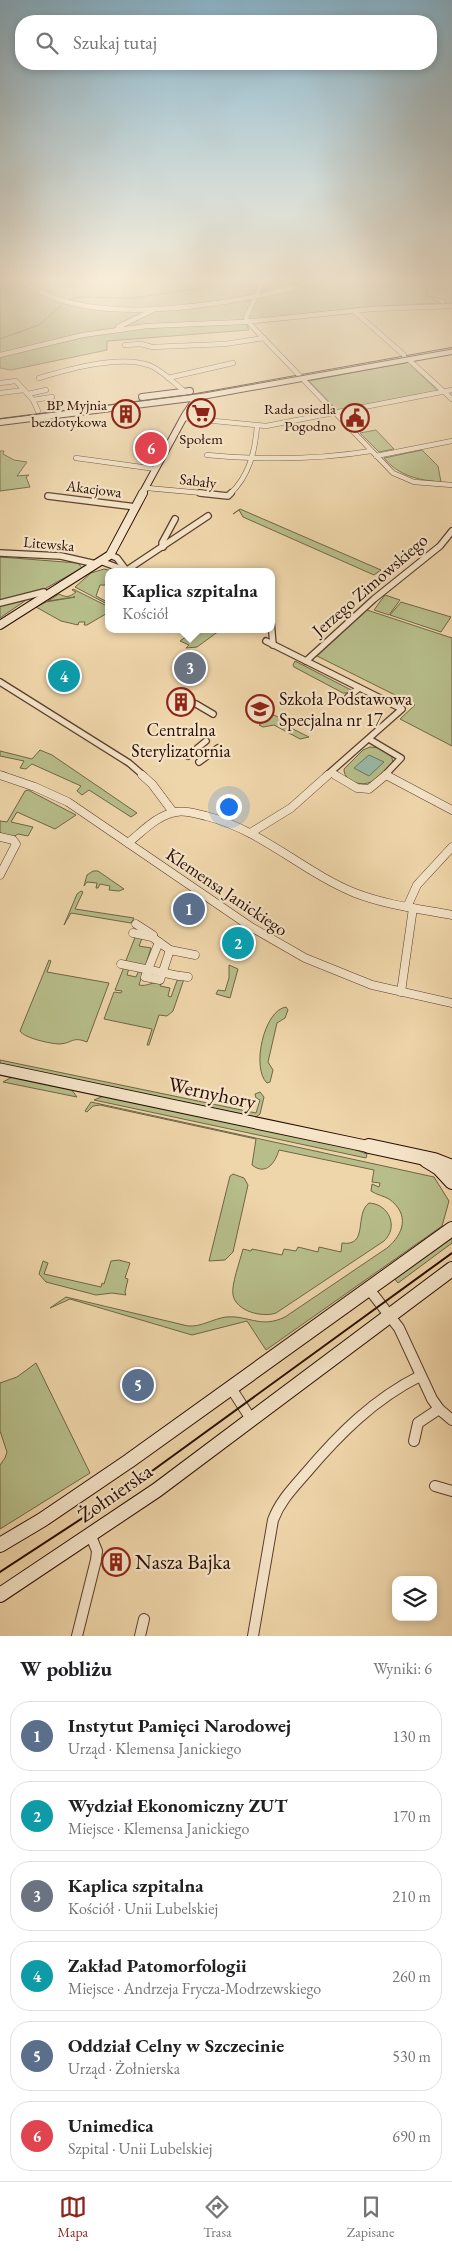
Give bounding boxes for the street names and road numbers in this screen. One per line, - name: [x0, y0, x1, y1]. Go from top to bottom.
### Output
- street label: Sabały: [178, 469, 218, 492]
- street label: Akacjowa: [64, 476, 123, 501]
- street label: Jerzego Zimowskiego: [306, 528, 432, 642]
- street label: Litewska: [23, 532, 75, 555]
- street label: Klemensa Janickiego: [162, 842, 293, 941]
- street label: Wernyhory: [166, 1070, 259, 1115]
- street label: Żołnierska: [72, 1457, 158, 1528]

